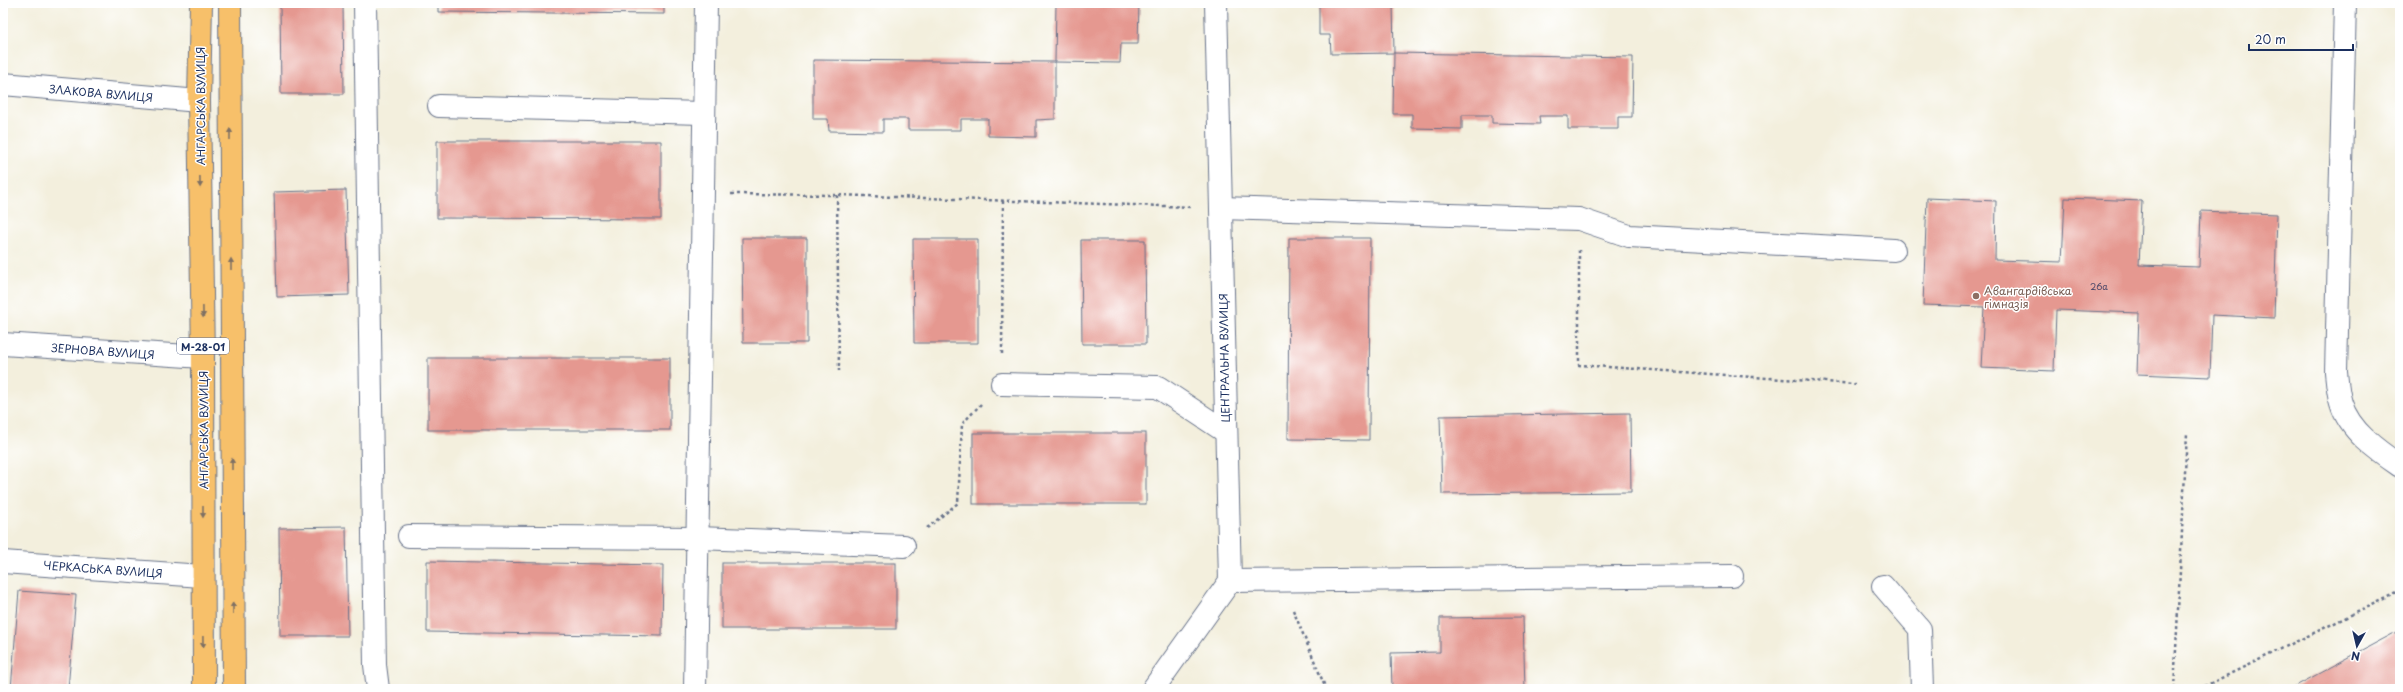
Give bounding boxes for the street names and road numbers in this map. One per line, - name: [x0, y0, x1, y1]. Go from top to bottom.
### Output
- street label: АНГАРСЬКА ВУЛИЦЯ: [192, 47, 209, 165]
- street label: ЗЛАКОВА ВУЛИЦЯ: [48, 80, 154, 106]
- street label: ЦЕНТРАЛЬНА ВУЛИЦЯ: [1214, 293, 1234, 423]
- road number: М-28-01: [177, 338, 229, 354]
- street label: ЗЕРНОВА ВУЛИЦЯ: [51, 339, 155, 363]
- street label: АНГАРСЬКА ВУЛИЦЯ: [195, 371, 212, 489]
- street label: ЧЕРКАСЬКА ВУЛИЦЯ: [43, 556, 163, 582]

